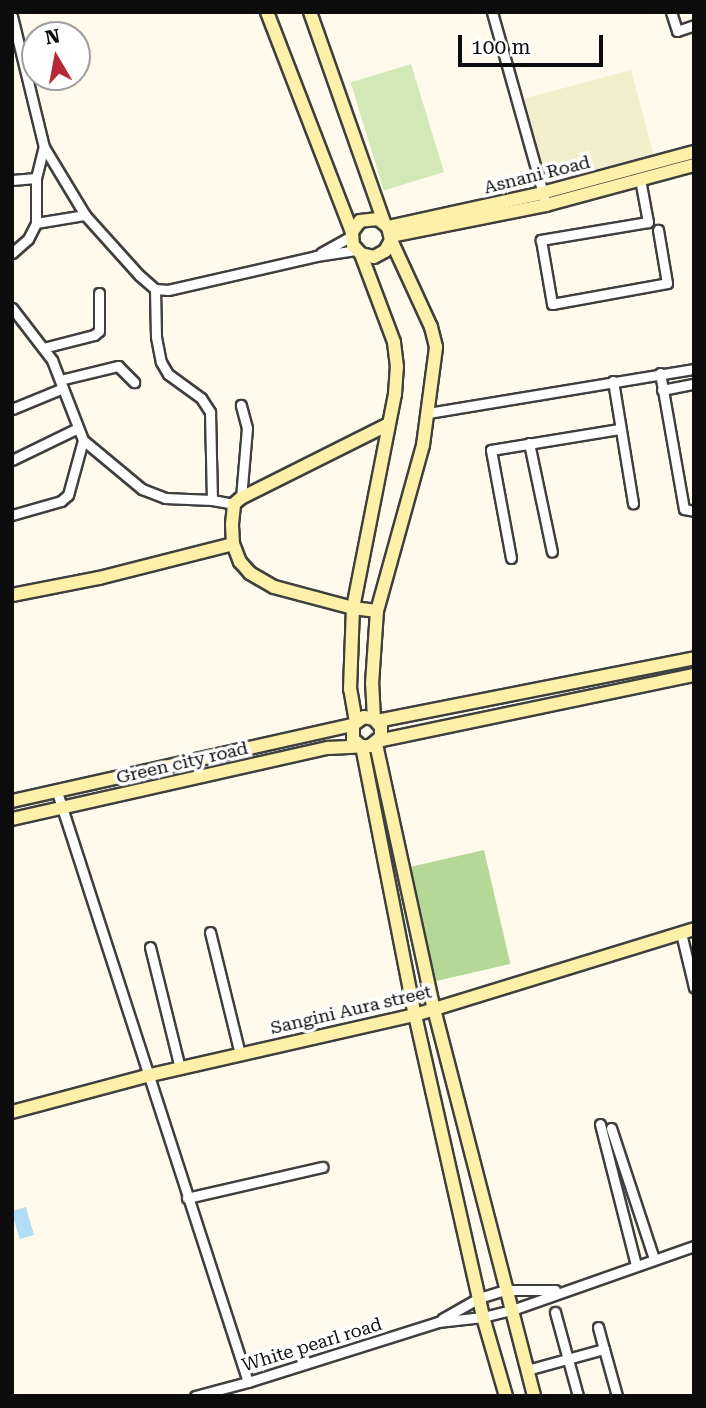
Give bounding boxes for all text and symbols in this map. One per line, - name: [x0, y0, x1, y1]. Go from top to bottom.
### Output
- north arrow: [21, 21, 91, 91]
- scale bar: [461, 21, 606, 65]
- text: N: [43, 24, 62, 49]
- text: 100 m: [471, 35, 531, 59]
- street label: Asnani Road: [482, 151, 592, 199]
- street label: Green city road: [114, 737, 250, 789]
- street label: Sangini Aura street: [268, 981, 434, 1039]
- street label: White pearl road: [240, 1313, 384, 1377]

